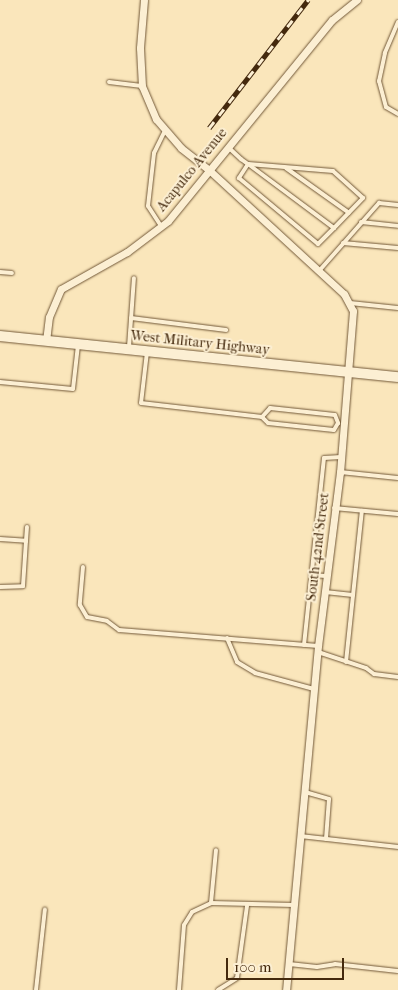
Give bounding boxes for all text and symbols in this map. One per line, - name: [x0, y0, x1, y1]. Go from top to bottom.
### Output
- street label: Acapulco Avenue: [153, 125, 231, 215]
- street label: West Military Highway: [130, 327, 270, 359]
- street label: South 42nd Street: [303, 492, 333, 602]
- scale bar: [228, 948, 346, 980]
- text: 100 m: [234, 958, 272, 976]

